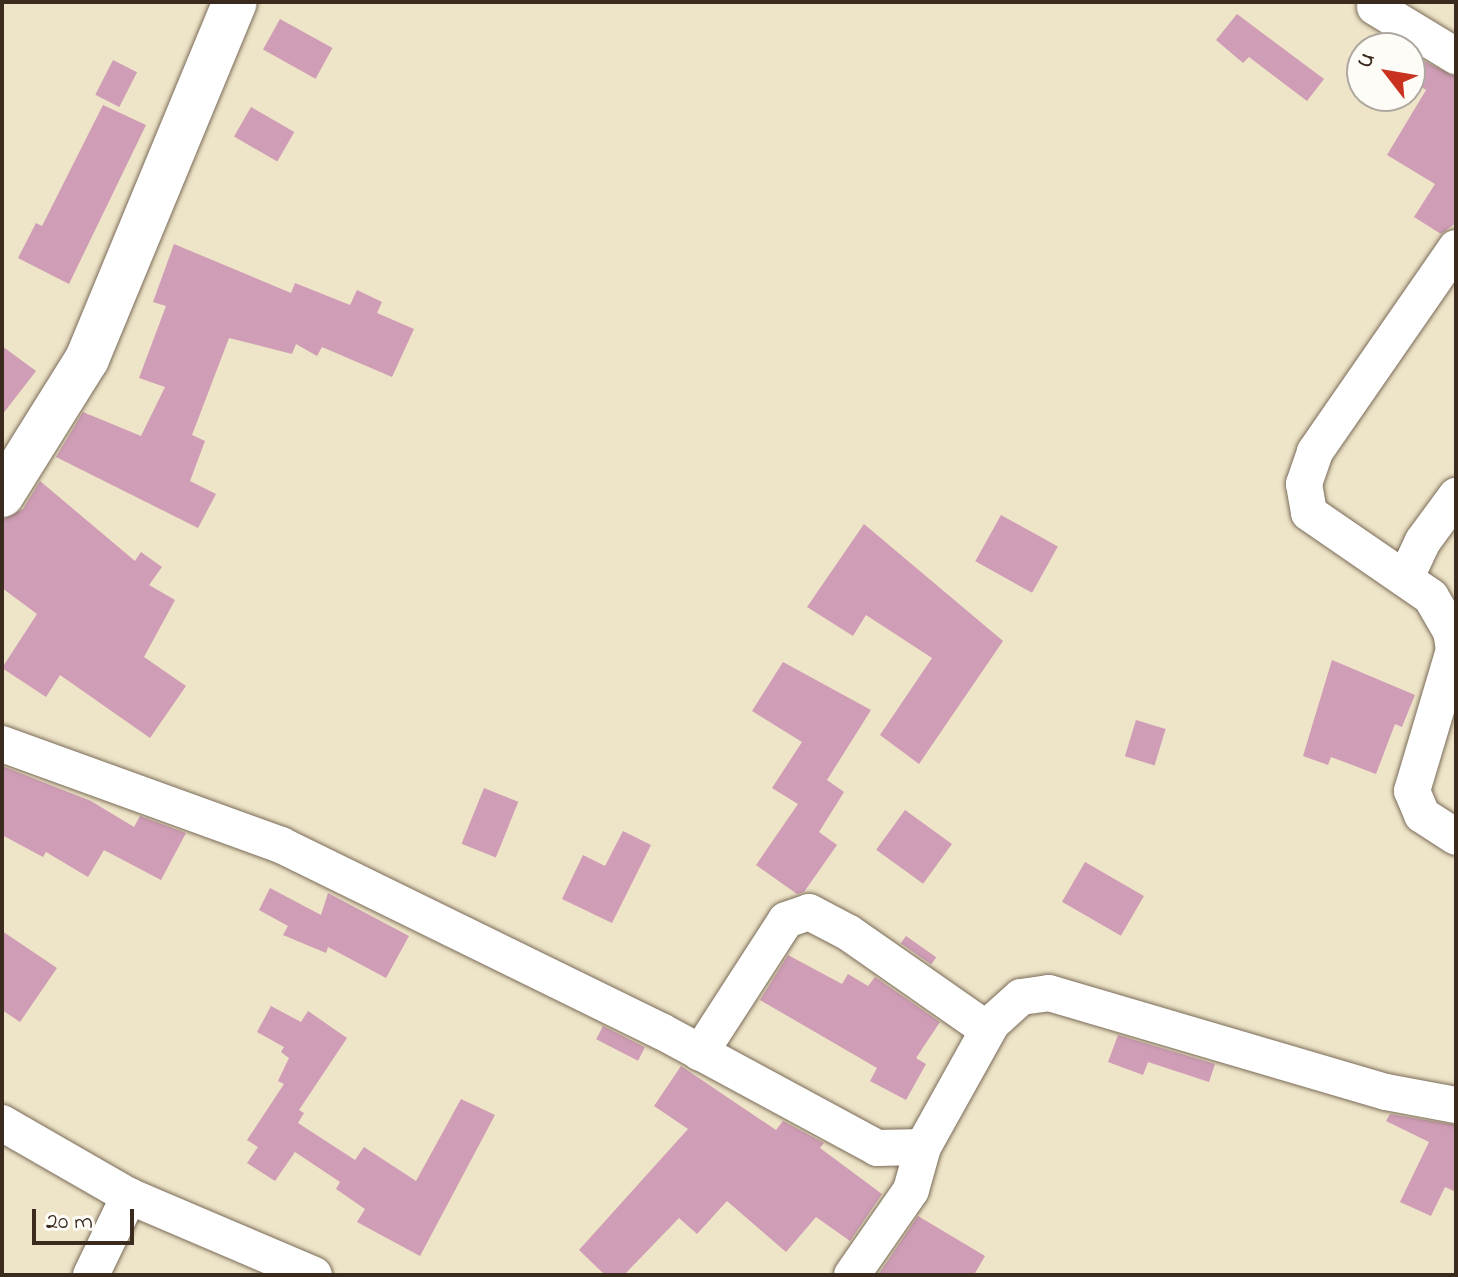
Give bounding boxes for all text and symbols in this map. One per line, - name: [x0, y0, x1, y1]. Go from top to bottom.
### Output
- north arrow: [1346, 32, 1426, 112]
- text: U: [1350, 46, 1384, 75]
- scale bar: [36, 1193, 138, 1243]
- text: 20 m: [46, 1205, 93, 1240]

